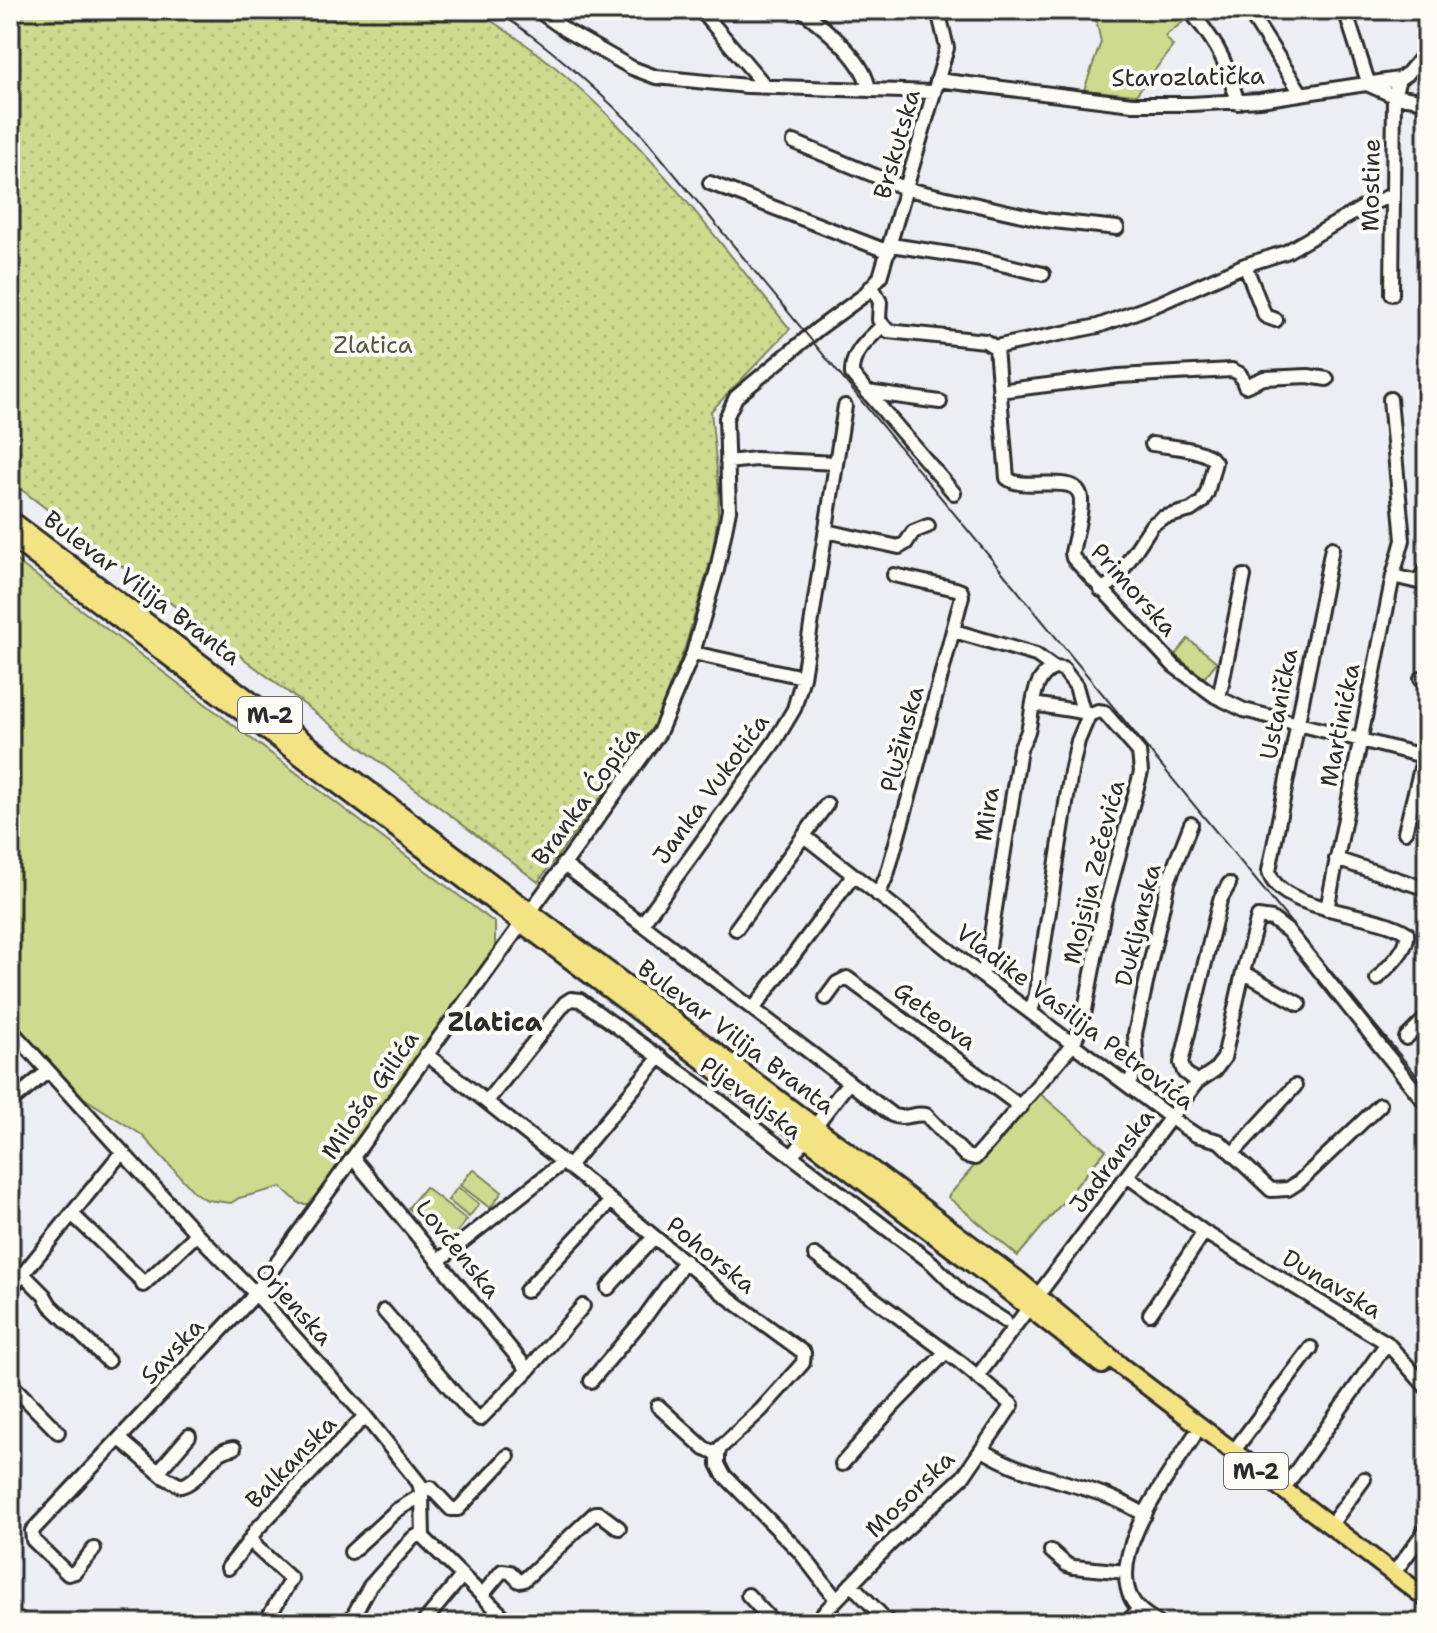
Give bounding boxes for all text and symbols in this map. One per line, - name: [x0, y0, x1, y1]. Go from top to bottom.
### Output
- street label: Starozlatička: [1111, 60, 1265, 94]
- street label: Brskutska: [866, 85, 928, 203]
- street label: Mostine: [1354, 138, 1388, 232]
- park label: Zlatica: [333, 329, 413, 361]
- street label: Bulevar Vilija Branta: [37, 503, 247, 673]
- street label: Primorska: [1084, 536, 1184, 644]
- street label: Ustanička: [1253, 646, 1305, 762]
- street label: Martinićka: [1312, 660, 1368, 790]
- street label: Plužinska: [873, 682, 931, 795]
- road number: M-2: [238, 697, 302, 733]
- street label: Janka Vukotića: [646, 707, 776, 871]
- street label: Branka Ćopića: [525, 720, 647, 872]
- street label: Mojsija Zečevića: [1056, 777, 1132, 967]
- street label: Mira: [967, 785, 1007, 843]
- street label: Dukljanska: [1107, 860, 1169, 990]
- street label: Vladike Vasilija Petrovića: [949, 917, 1201, 1117]
- street label: Bulevar Vilija Branta: [631, 952, 841, 1122]
- street label: Geteova: [887, 974, 983, 1058]
- district label: Zlatica: [447, 1004, 543, 1039]
- street label: Miloša Gilića: [314, 1024, 426, 1166]
- street label: Pljevaljska: [693, 1049, 809, 1147]
- street label: Jadranska: [1062, 1102, 1162, 1220]
- street label: Lovćenska: [408, 1193, 508, 1305]
- street label: Pohorska: [660, 1209, 762, 1301]
- street label: Dunavska: [1276, 1242, 1388, 1326]
- street label: Orjenska: [248, 1256, 340, 1353]
- street label: Savska: [133, 1311, 211, 1391]
- street label: Balkanska: [238, 1408, 344, 1516]
- street label: Mosorska: [858, 1443, 962, 1545]
- road number: M-2: [1224, 1453, 1288, 1489]

